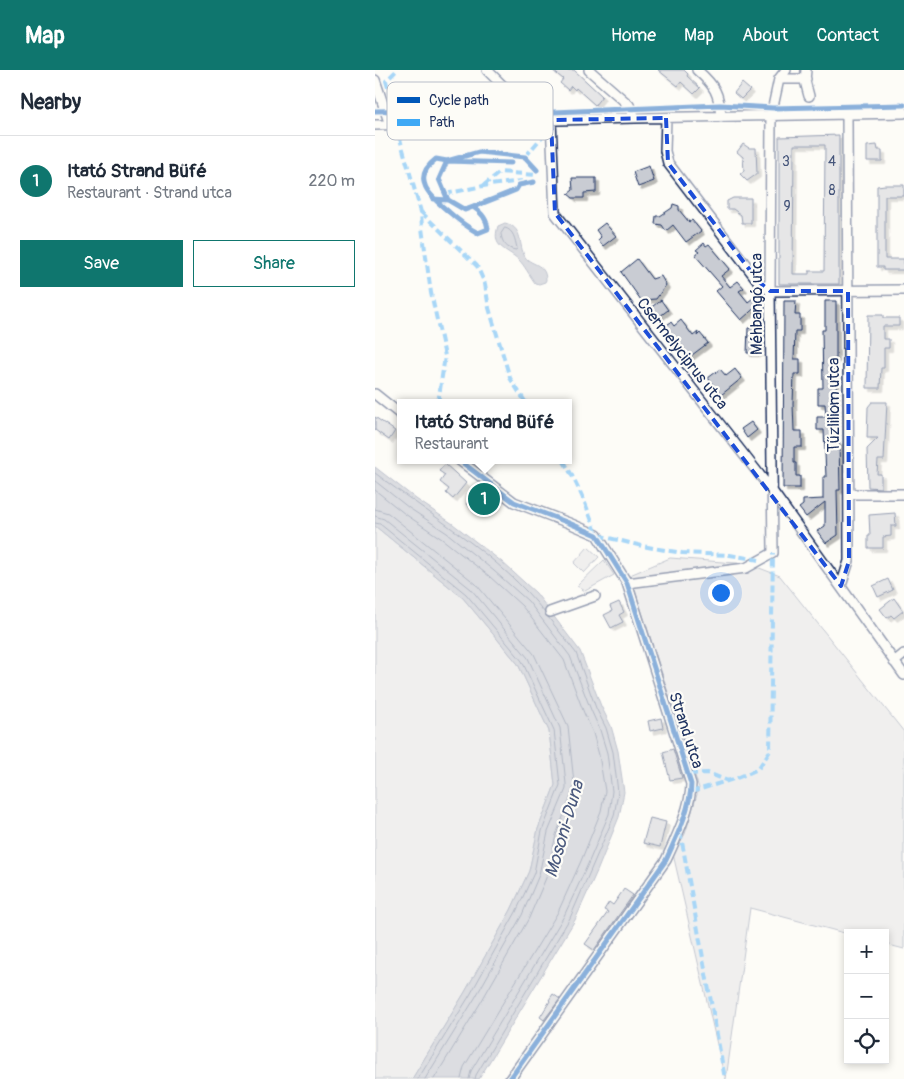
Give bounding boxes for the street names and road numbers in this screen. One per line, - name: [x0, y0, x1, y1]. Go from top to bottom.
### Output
- street label: Méhbangó utca: [747, 253, 767, 355]
- street label: Csermelyciprus utca: [632, 294, 732, 413]
- street label: Tűzliliom utca: [824, 358, 844, 452]
- street label: Strand utca: [664, 690, 708, 771]

